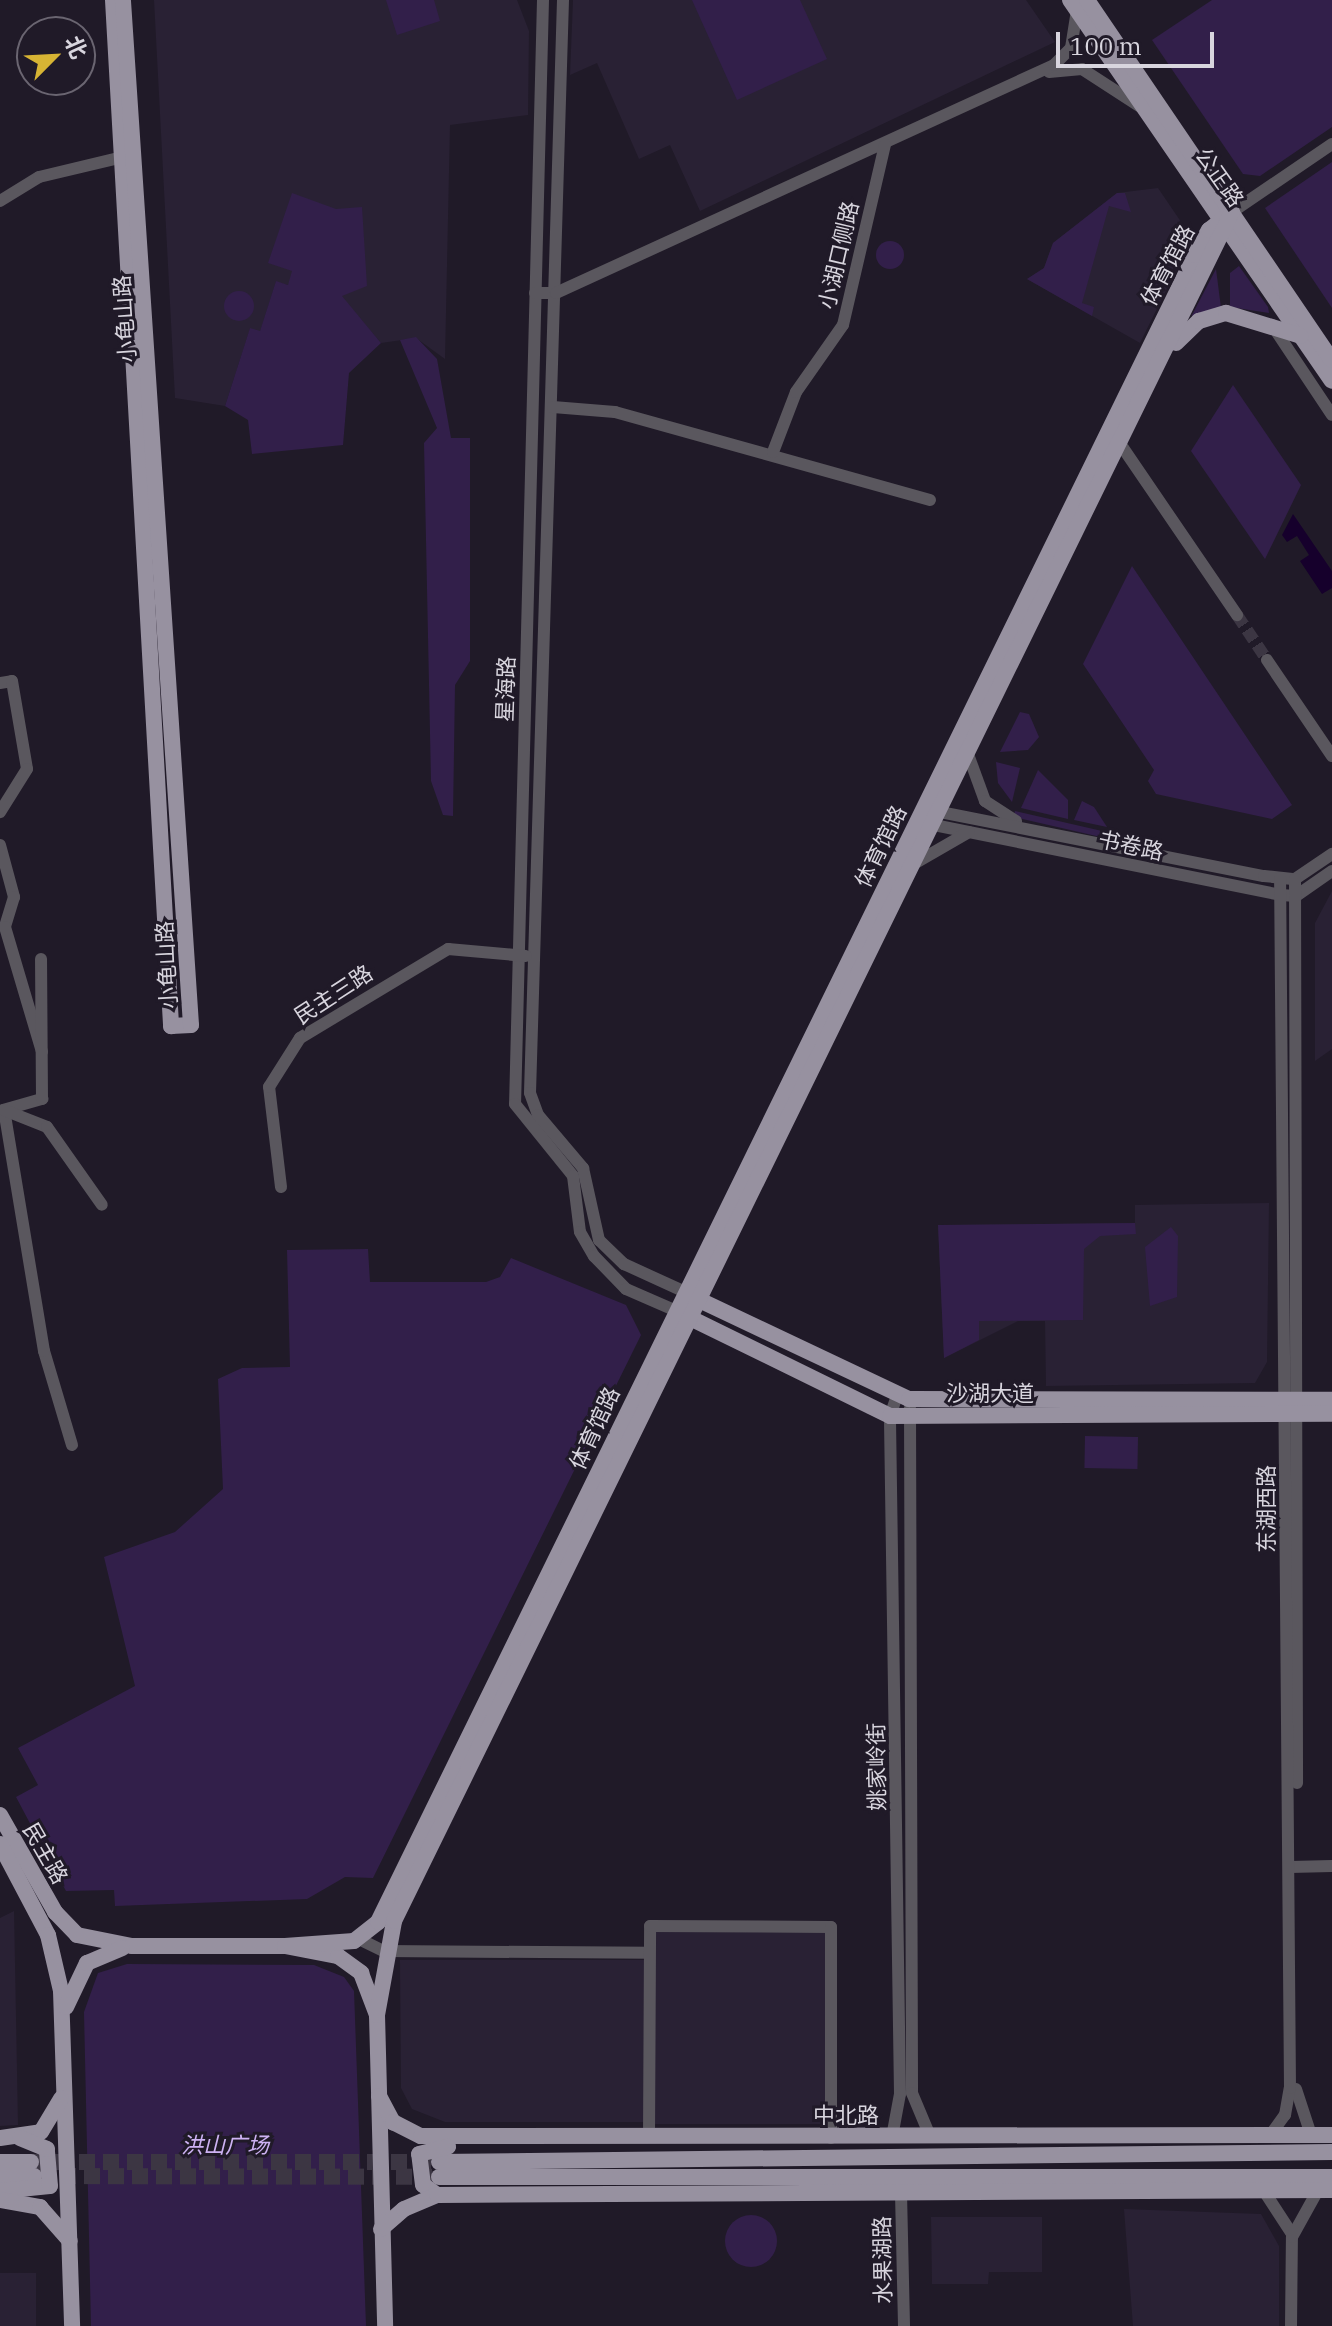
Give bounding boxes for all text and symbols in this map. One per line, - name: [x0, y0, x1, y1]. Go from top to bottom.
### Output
- north arrow: [16, 16, 96, 96]
- scale bar: [1060, 16, 1218, 66]
- text: 100 m: [1070, 30, 1142, 62]
- text: 北: [59, 31, 94, 63]
- street label: 公正路: [1190, 142, 1250, 212]
- street label: 小湖口侧路: [813, 198, 863, 312]
- street label: 体育馆路: [1135, 220, 1199, 310]
- street label: 小龟山路: [108, 274, 140, 364]
- street label: 星海路: [491, 656, 519, 722]
- street label: 体育馆路: [849, 801, 911, 891]
- street label: 书卷路: [1096, 825, 1166, 865]
- street label: 小龟山路: [151, 920, 181, 1010]
- street label: 民主三路: [289, 959, 377, 1029]
- street label: 沙湖大道: [946, 1380, 1034, 1406]
- street label: 体育馆路: [563, 1383, 625, 1473]
- street label: 东湖西路: [1253, 1465, 1279, 1553]
- street label: 姚家岭街: [862, 1723, 890, 1811]
- street label: 民主路: [18, 1818, 74, 1888]
- street label: 中北路: [813, 2102, 879, 2128]
- park label: 洪山广场: [181, 2132, 269, 2158]
- street label: 水果湖路: [868, 2216, 896, 2304]

